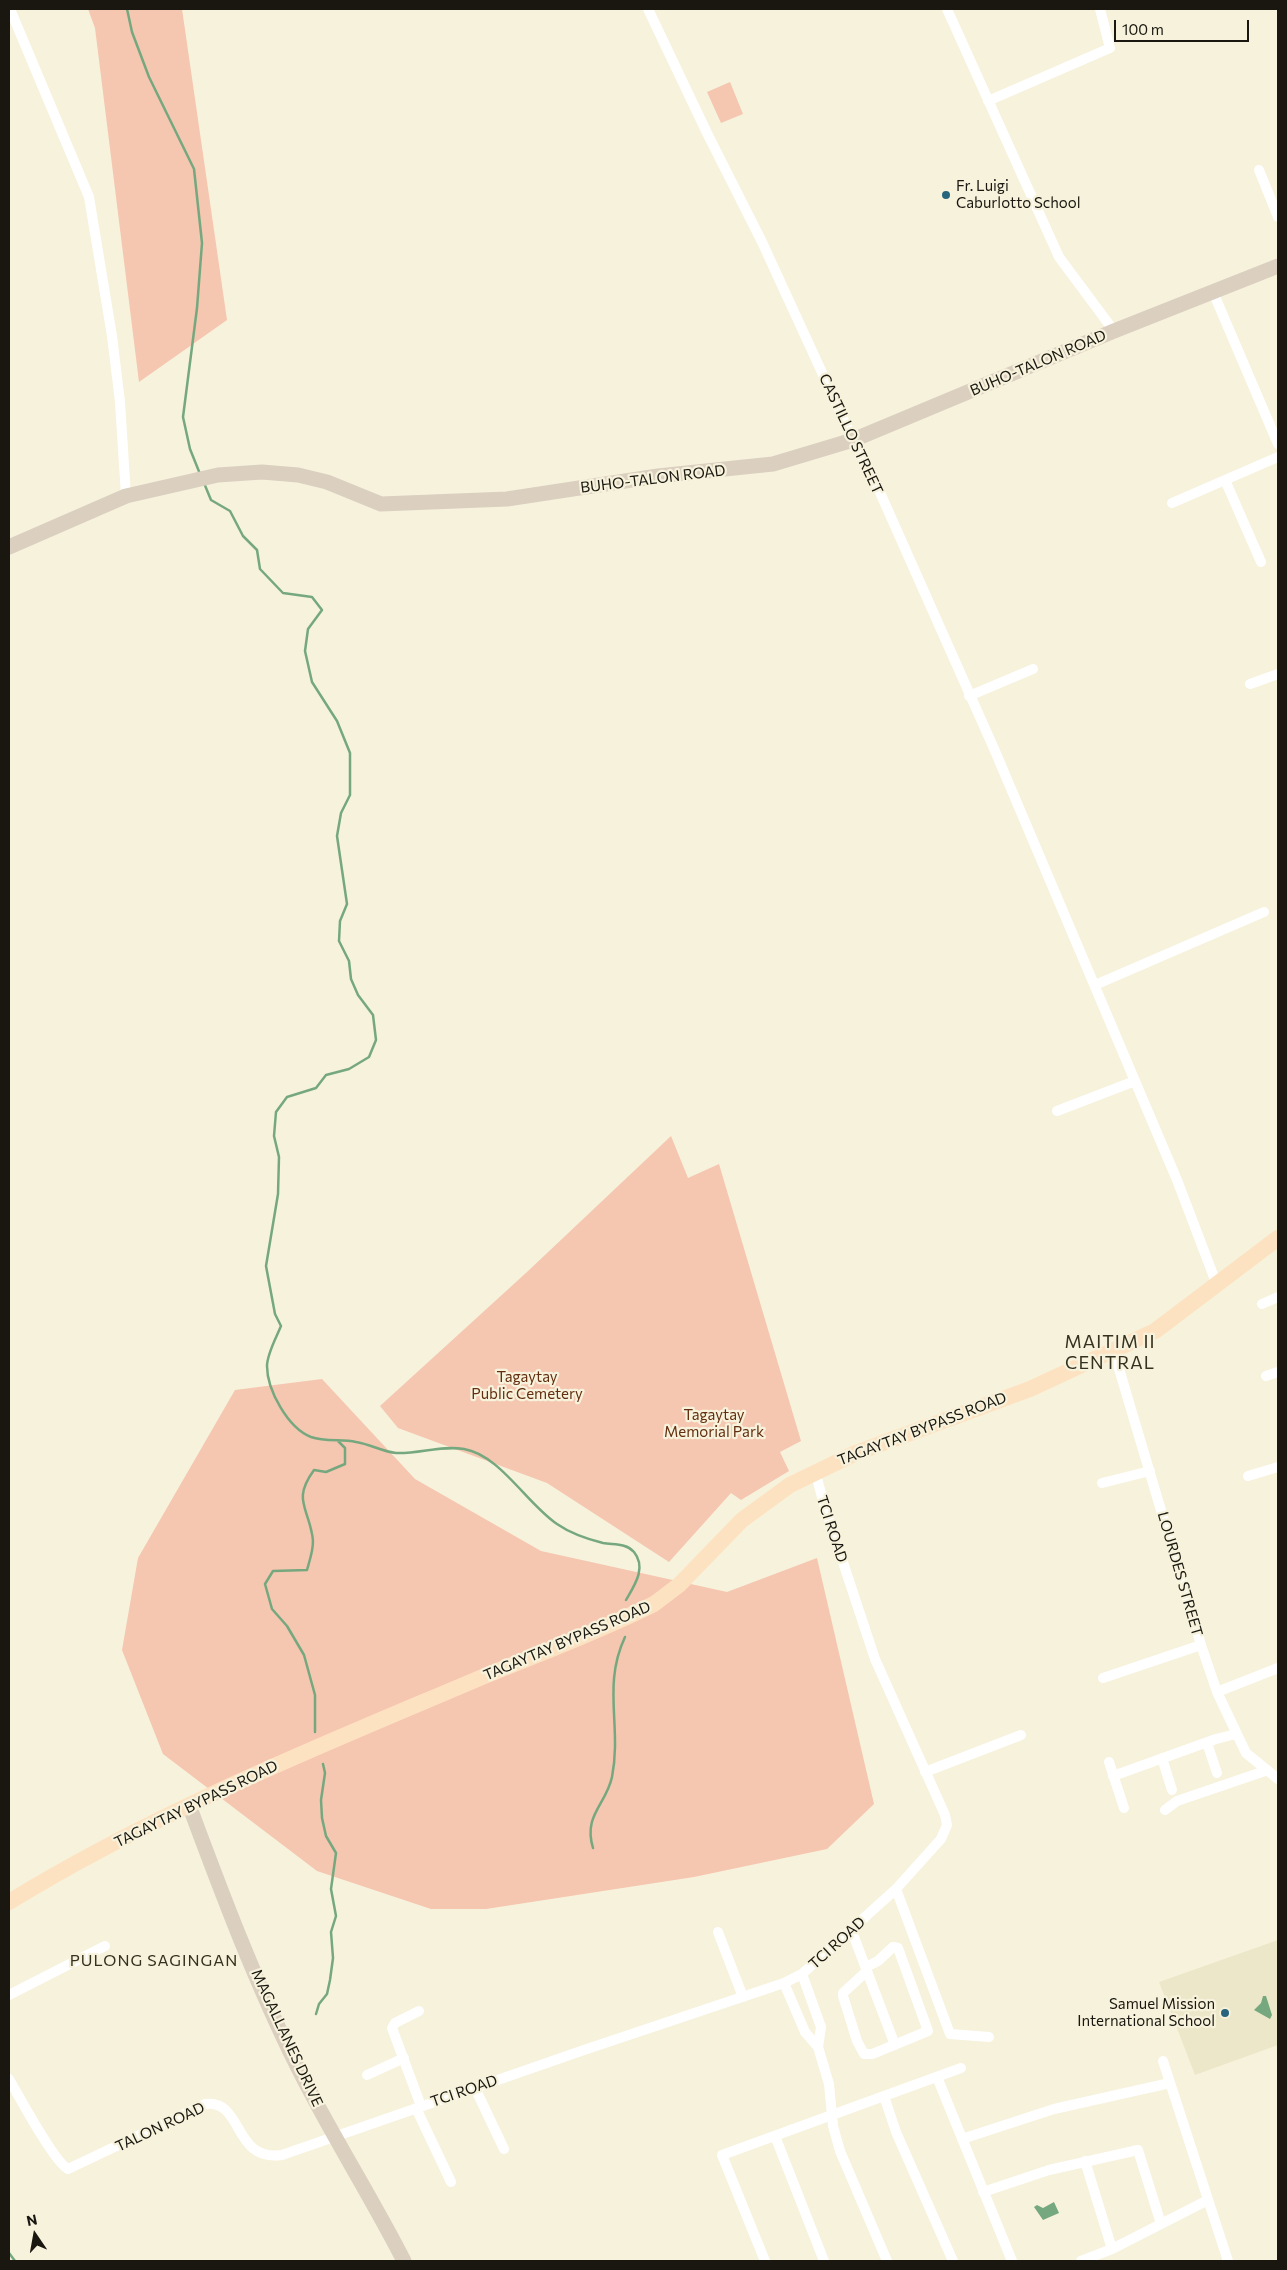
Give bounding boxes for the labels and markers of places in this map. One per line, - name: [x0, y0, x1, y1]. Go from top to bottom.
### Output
- place label: Fr. Luigi Caburlotto School: [956, 177, 1081, 212]
- marker: Fr. Luigi Caburlotto School: [940, 189, 952, 201]
- place label: Samuel Mission International School: [1077, 1995, 1215, 2030]
- marker: Samuel Mission International School: [1219, 2007, 1231, 2019]

